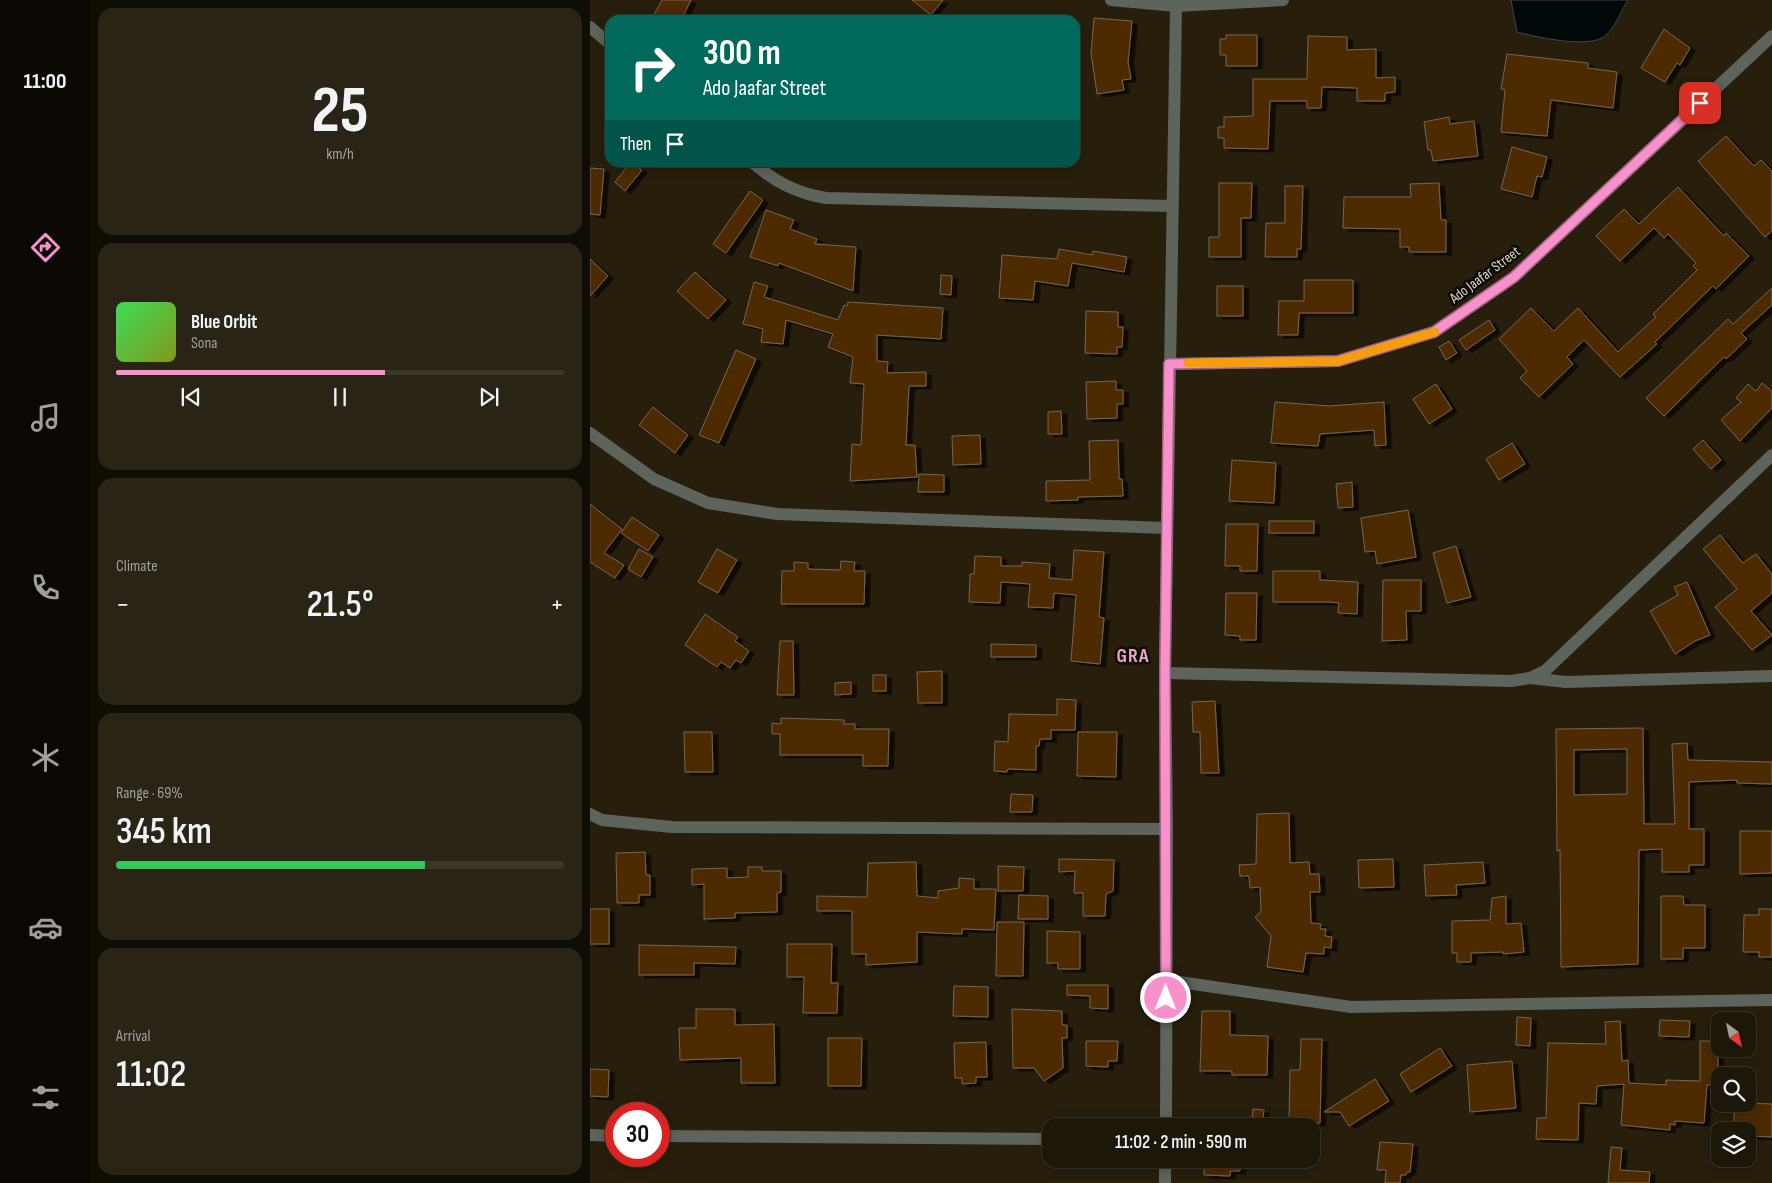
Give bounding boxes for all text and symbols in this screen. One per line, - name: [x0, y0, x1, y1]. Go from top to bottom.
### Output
- text: 300 m: [703, 32, 781, 75]
- icon: right: [620, 35, 685, 100]
- text: 11:00: [23, 68, 67, 95]
- text: 25: [311, 73, 369, 151]
- text: Ado Jaafar Street: [703, 75, 826, 102]
- pin: [1679, 82, 1721, 124]
- icon: arrive: [1686, 89, 1714, 117]
- icon: arrive: [661, 130, 689, 158]
- text: Then: [620, 133, 651, 156]
- text: km/h: [326, 145, 354, 164]
- icon: directions: [28, 230, 63, 265]
- street label: Ado Jaafar Street: [1445, 242, 1525, 308]
- text: Blue Orbit: [191, 311, 257, 334]
- text: Sona: [191, 334, 218, 353]
- icon: previous: [177, 383, 205, 411]
- icon: pause: [326, 383, 354, 411]
- icon: next: [475, 383, 503, 411]
- icon: music: [28, 400, 63, 435]
- text: Climate: [116, 557, 158, 576]
- icon: phone: [28, 570, 63, 605]
- text: 21.5°: [306, 582, 374, 627]
- text: −: [116, 588, 130, 621]
- text: +: [550, 588, 564, 621]
- district label: GRA: [1117, 644, 1149, 668]
- icon: climate: [28, 740, 63, 775]
- text: Range · 69%: [116, 784, 183, 803]
- text: 345 km: [116, 809, 212, 854]
- icon: car: [28, 910, 63, 945]
- position arrow: [1139, 971, 1191, 1023]
- north arrow: [1711, 1012, 1756, 1058]
- map controls: [1711, 1012, 1756, 1167]
- text: Arrival: [116, 1027, 150, 1046]
- text: 11:02: [116, 1052, 186, 1097]
- button: search: [1711, 1067, 1756, 1112]
- icon: filters: [28, 1080, 63, 1115]
- speed limit sign: 30: [605, 1102, 670, 1167]
- button: layers: [1711, 1122, 1756, 1167]
- text: 11:02 · 2 min · 590 m: [1115, 1131, 1247, 1154]

